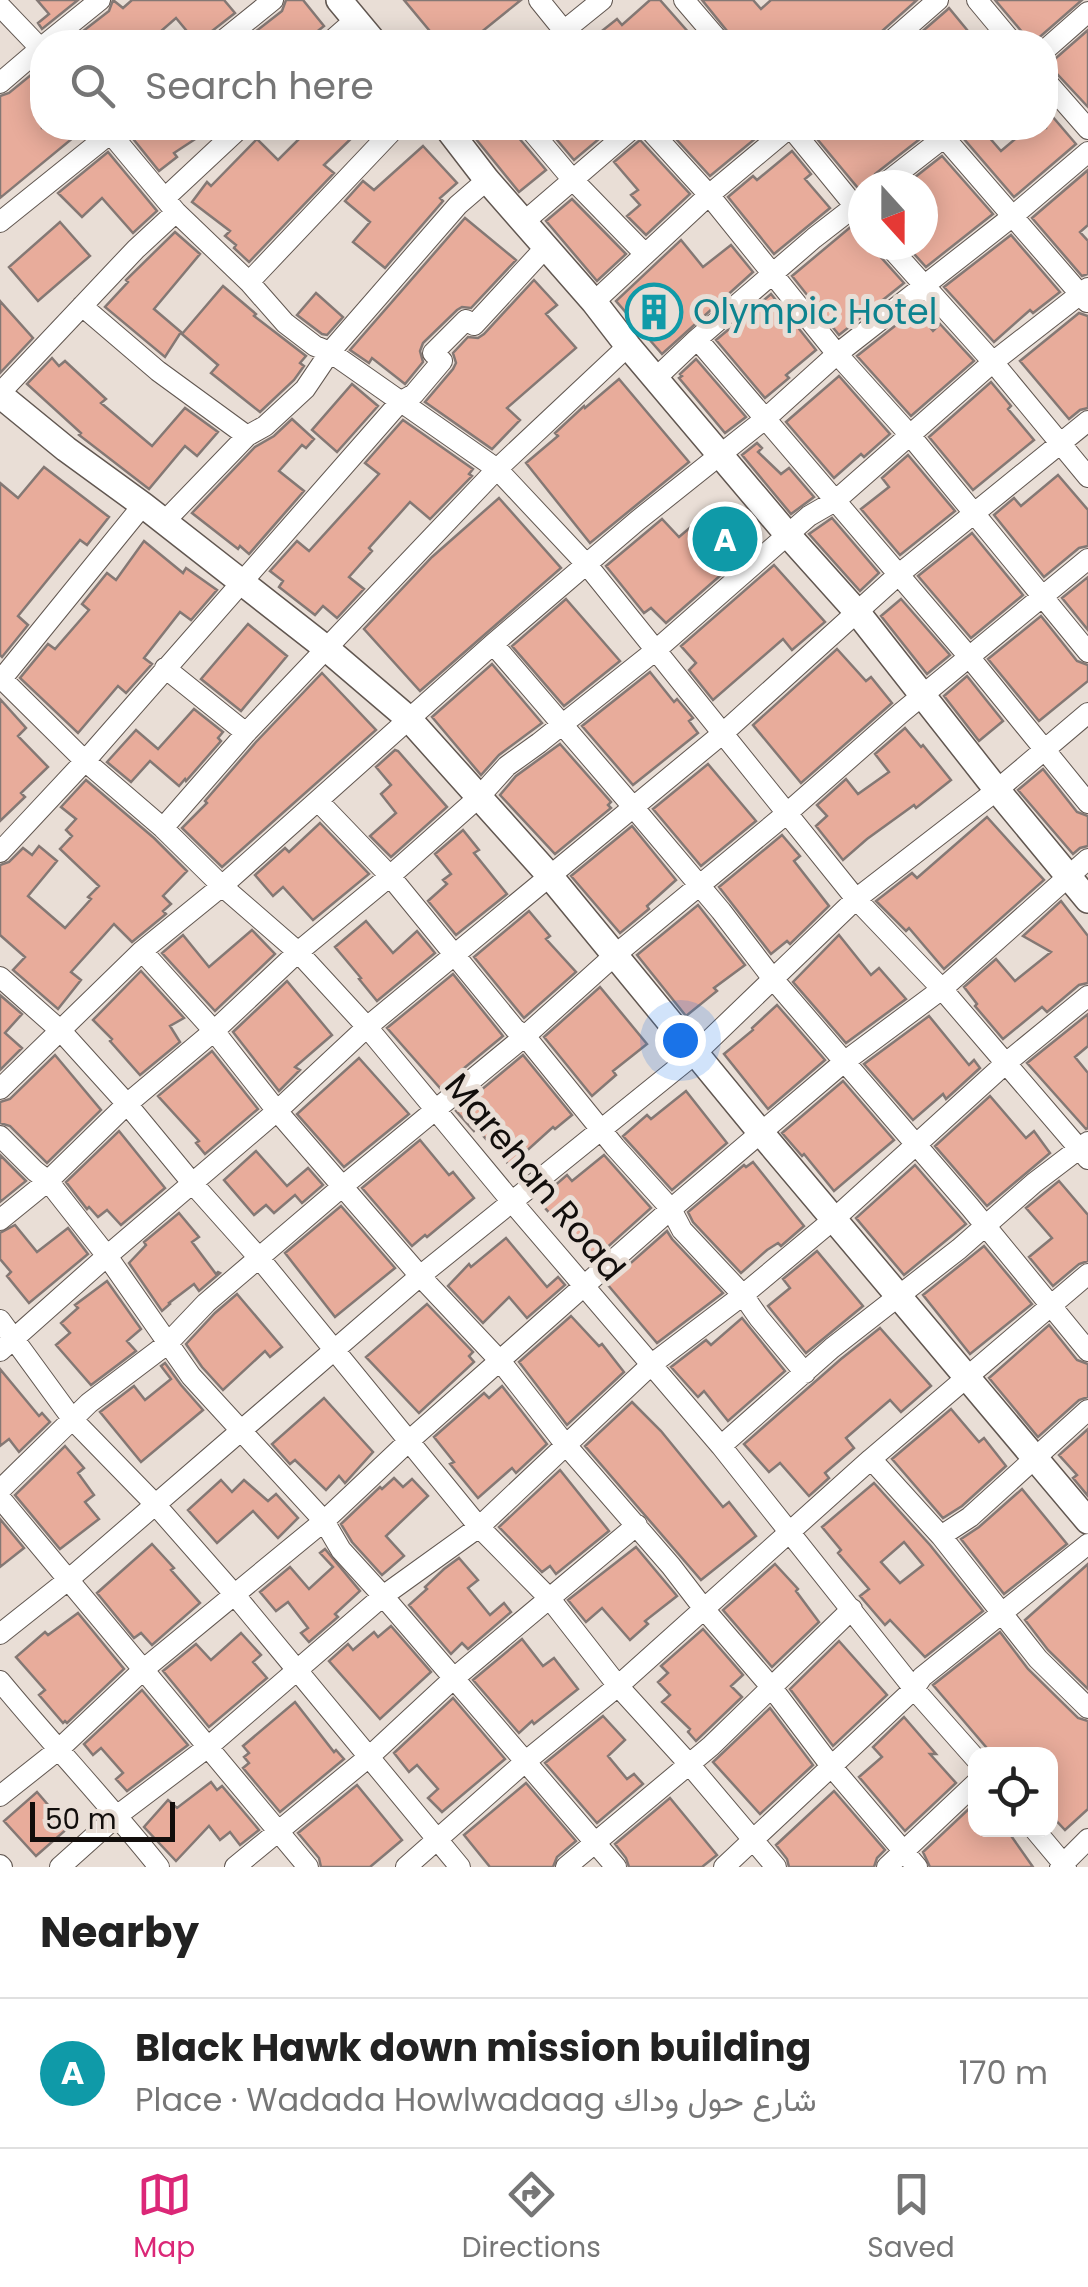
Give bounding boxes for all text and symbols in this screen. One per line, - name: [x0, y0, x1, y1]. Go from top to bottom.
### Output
- search box: [30, 30, 1058, 140]
- icon: search: [65, 58, 120, 113]
- text: Search here: [145, 59, 374, 112]
- north arrow: [848, 170, 938, 260]
- building icon: Olympic Hotel: [624, 282, 684, 342]
- place label: Olympic Hotel: [693, 287, 937, 336]
- pin: A: [692, 502, 758, 576]
- your location: [655, 1015, 706, 1066]
- street label: Marehan Road: [434, 1062, 637, 1291]
- map controls: [968, 1747, 1058, 1837]
- button: locate: [968, 1747, 1058, 1837]
- scale bar: [30, 1797, 175, 1842]
- text: 50 m: [45, 1800, 116, 1839]
- text: Nearby: [40, 1903, 199, 1962]
- text: Black Hawk down mission building: [135, 2021, 811, 2074]
- text: A: [61, 2050, 84, 2095]
- text: 170 m: [959, 2050, 1048, 2095]
- text: Place · Wadada Howlwadaag شارع حول وداك: [135, 2077, 817, 2122]
- tab: Map: [133, 2167, 195, 2269]
- tab: Directions: [462, 2167, 601, 2269]
- tab: Saved: [867, 2167, 955, 2269]

